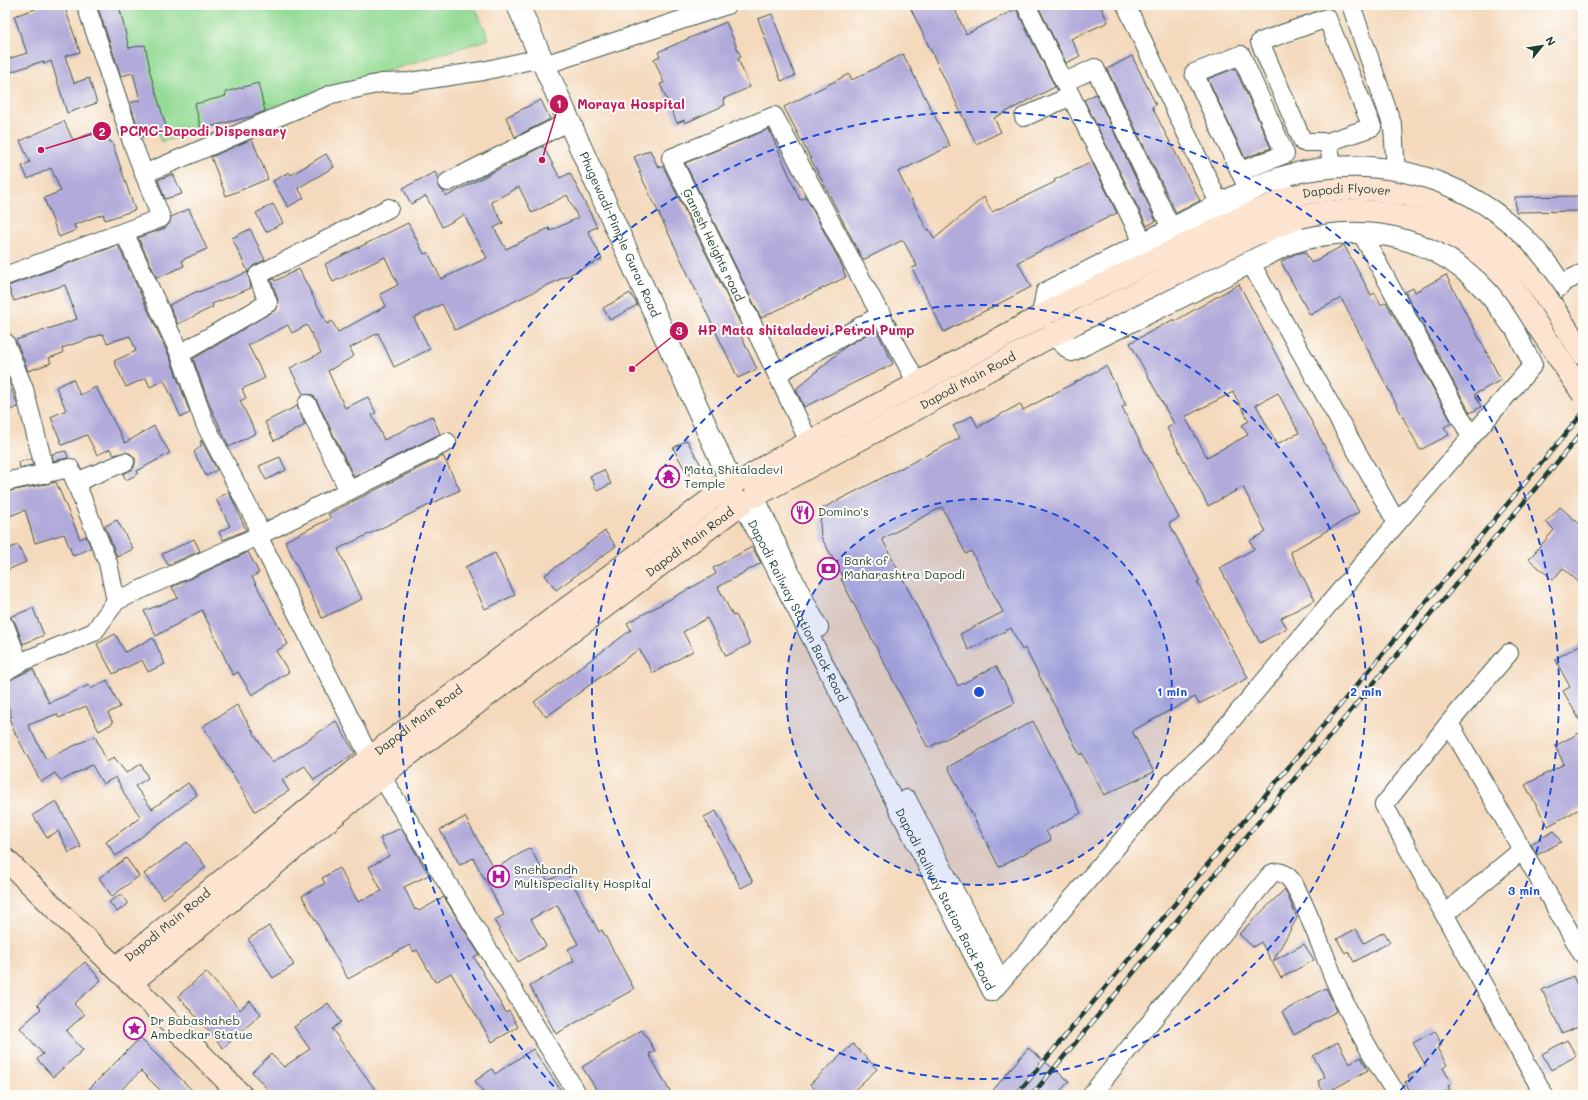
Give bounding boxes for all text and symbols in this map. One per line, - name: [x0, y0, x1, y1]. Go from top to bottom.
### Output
- north arrow: [1522, 26, 1562, 66]
- text: N: [1543, 33, 1560, 48]
- callout: Moraya Hospital: [549, 92, 693, 117]
- text: 1: [556, 95, 562, 111]
- text: Moraya Hospital: [577, 95, 685, 113]
- callout: PCMC-Dapodi Dispensary: [92, 119, 294, 144]
- text: PCMC-Dapodi Dispensary: [120, 122, 286, 140]
- text: 2: [99, 123, 106, 139]
- street label: Phugewadi-Pimple Gurav Road: [576, 149, 665, 320]
- street label: Dapodi Flyover: [1301, 180, 1392, 201]
- street label: Ganesh Heights road: [680, 186, 748, 304]
- callout: HP Mata shitaladevi Petrol Pump: [669, 318, 922, 343]
- text: HP Mata shitaladevi Petrol Pump: [698, 321, 914, 338]
- text: 3: [675, 322, 683, 338]
- street label: Dapodi Main Road: [917, 348, 1018, 412]
- place label: Mata Shitaladevi Temple: [684, 461, 783, 491]
- temple icon: Mata Shitaladevi Temple: [655, 464, 681, 490]
- restaurant icon: Domino's: [789, 499, 815, 525]
- street label: Dapodi Main Road: [642, 503, 737, 580]
- place label: Domino's: [818, 503, 869, 519]
- street label: Dapodi Railway Station Back Road: [745, 517, 851, 704]
- place label: Bank of Maharashtra Dapodi: [844, 552, 966, 582]
- bank icon: Bank of Maharashtra Dapodi: [815, 555, 841, 581]
- street label: Dapodi Main Road: [371, 681, 466, 758]
- text: 1 min: [1157, 683, 1187, 699]
- text: 2 min: [1350, 683, 1382, 699]
- centre of rings: [972, 685, 986, 699]
- street label: Dapodi Railway Station Back Road: [892, 805, 999, 993]
- place label: Snehbandh Multispeciality Hospital: [514, 861, 651, 891]
- hospital icon: Snehbandh Multispeciality Hospital: [486, 864, 512, 890]
- text: 3 min: [1508, 882, 1540, 898]
- street label: Dapodi Main Road: [121, 884, 214, 965]
- place label: Dr Babashaheb Ambedkar Statue: [150, 1012, 253, 1042]
- place icon: Dr Babashaheb Ambedkar Statue: [122, 1015, 148, 1041]

